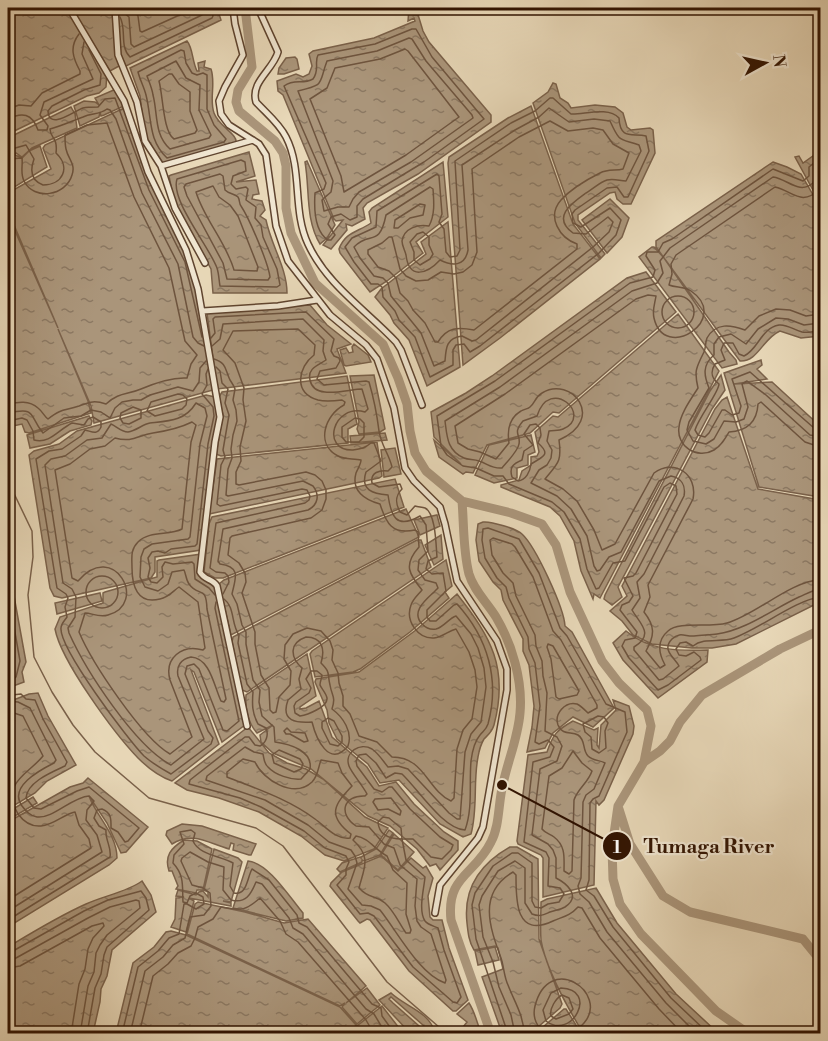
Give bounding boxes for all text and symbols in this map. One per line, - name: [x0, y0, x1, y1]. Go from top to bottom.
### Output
- north arrow: [735, 33, 795, 93]
- text: N: [768, 53, 790, 69]
- callout: Tumaga River: [602, 827, 787, 865]
- text: Tumaga River: [643, 835, 775, 860]
- text: 1: [613, 836, 622, 859]

